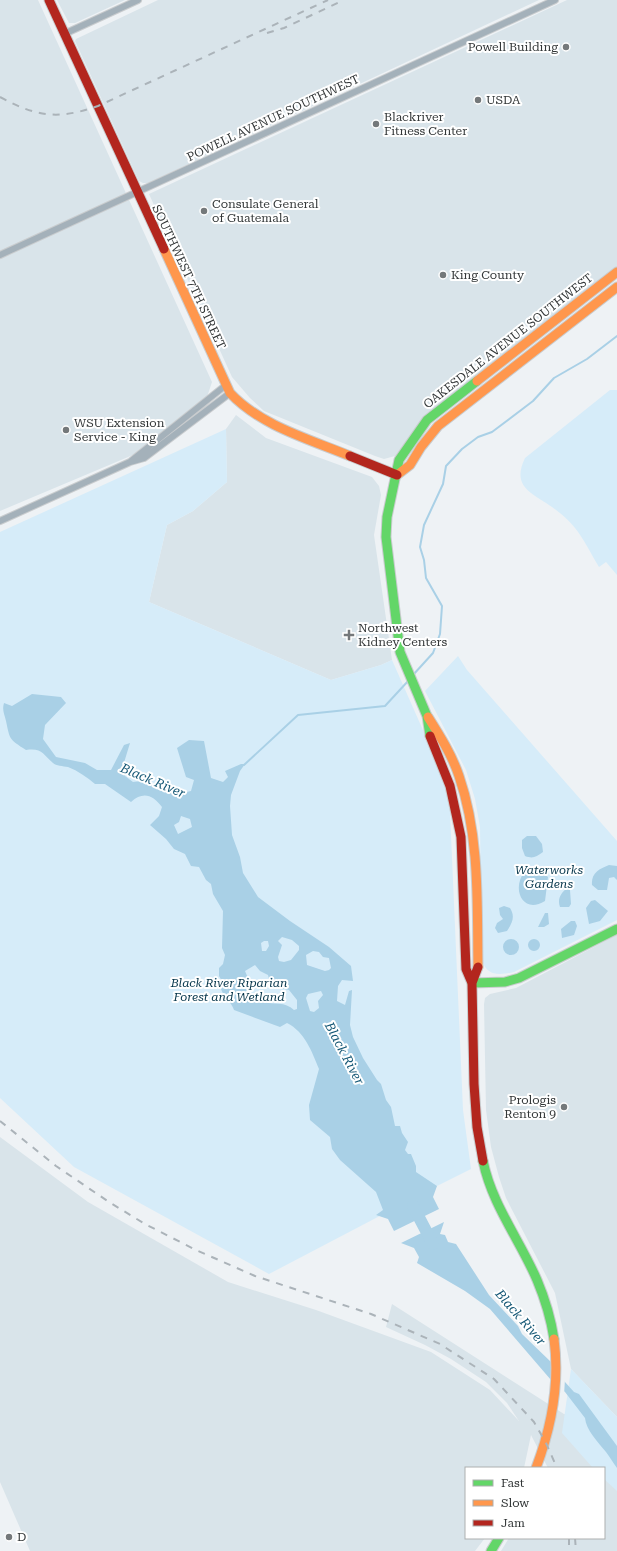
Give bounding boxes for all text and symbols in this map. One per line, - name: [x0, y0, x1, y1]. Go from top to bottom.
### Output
- place label: Powell Building: [468, 40, 558, 54]
- marker: Powell Building: [561, 42, 571, 52]
- street label: POWELL AVENUE SOUTHWEST: [185, 72, 361, 164]
- place label: USDA: [486, 93, 521, 107]
- marker: USDA: [473, 95, 483, 105]
- place label: Blackriver Fitness Center: [384, 110, 467, 138]
- marker: Blackriver Fitness Center: [371, 119, 381, 129]
- place label: Consulate General of Guatemala: [212, 197, 319, 225]
- street label: SOUTHWEST 7TH STREET: [149, 203, 229, 351]
- marker: Consulate General of Guatemala: [199, 206, 209, 216]
- place label: King County: [451, 268, 525, 282]
- marker: King County: [438, 270, 448, 280]
- street label: OAKESDALE AVENUE SOUTHWEST: [421, 271, 595, 411]
- place label: WSU Extension Service - King: [74, 416, 165, 444]
- marker: WSU Extension Service - King: [61, 425, 71, 435]
- place label: Northwest Kidney Centers: [358, 621, 447, 649]
- marker: Northwest Kidney Centers: [343, 629, 355, 641]
- water label: Black River: [117, 760, 188, 801]
- park label: Waterworks Gardens: [515, 863, 583, 891]
- park label: Black River Riparian Forest and Wetland: [170, 976, 287, 1004]
- water label: Black River: [321, 1018, 368, 1088]
- place label: Prologis Renton 9: [504, 1093, 556, 1121]
- marker: Prologis Renton 9: [559, 1102, 569, 1112]
- water label: Black River: [492, 1286, 549, 1349]
- legend: [465, 1467, 605, 1539]
- text: Fast: [501, 1476, 525, 1490]
- text: Slow: [501, 1496, 529, 1510]
- text: Jam: [501, 1516, 525, 1530]
- place label: D: [17, 1530, 26, 1544]
- marker: D: [4, 1532, 14, 1542]

